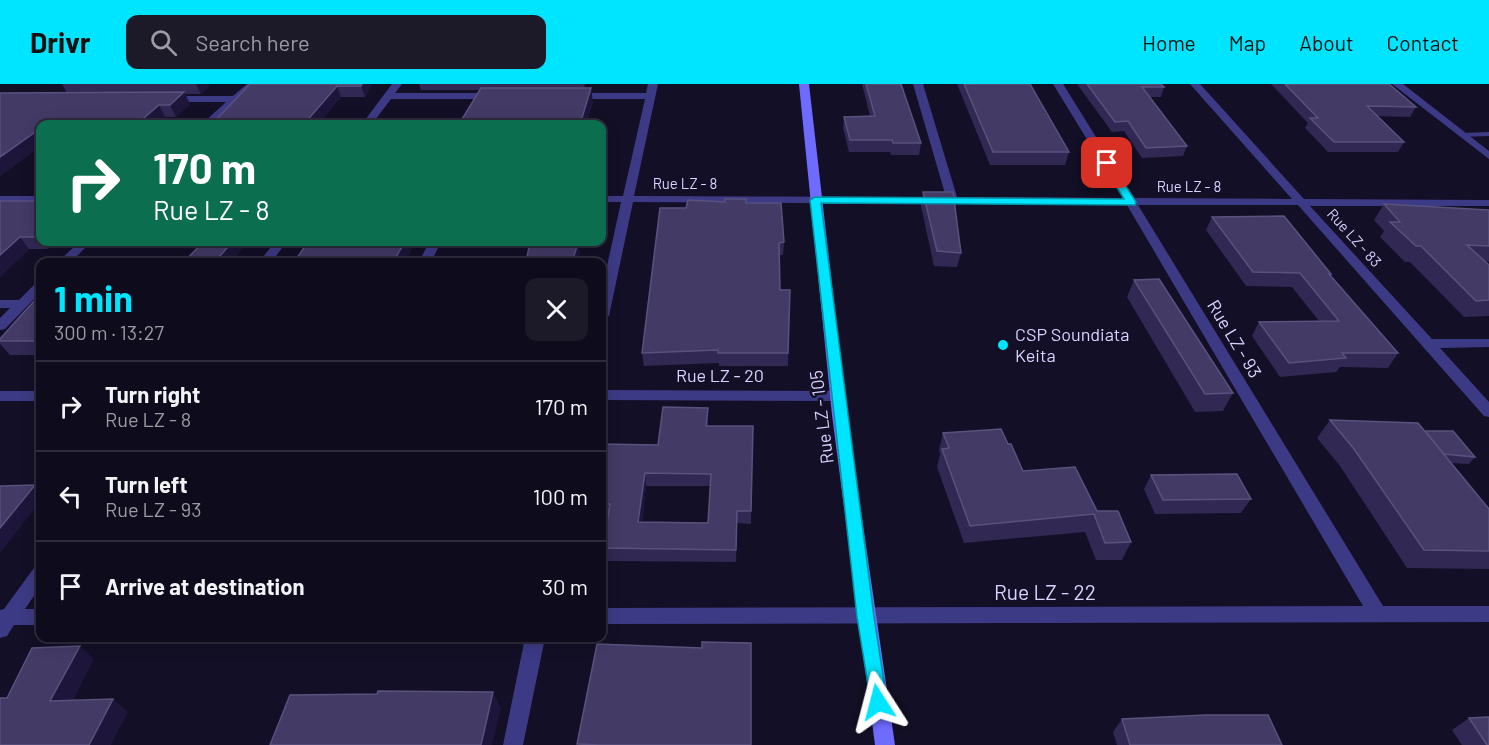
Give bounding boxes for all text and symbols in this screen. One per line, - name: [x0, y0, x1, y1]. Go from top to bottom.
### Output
- search box: [126, 15, 546, 69]
- text: Drivr: [30, 25, 90, 59]
- icon: search: [147, 26, 180, 59]
- text: Search here: [195, 29, 310, 55]
- text: Home: [1142, 30, 1196, 55]
- text: Map: [1229, 30, 1266, 55]
- text: About: [1299, 30, 1354, 55]
- text: Contact: [1387, 30, 1459, 55]
- pin: [1081, 137, 1132, 188]
- text: 170 m: [153, 142, 256, 192]
- icon: right: [54, 144, 132, 222]
- icon: arrive: [1090, 146, 1123, 179]
- street label: Rue LZ - 8: [653, 174, 717, 192]
- street label: Rue LZ - 8: [1157, 177, 1221, 195]
- text: Rue LZ - 8: [153, 193, 269, 225]
- street label: Rue LZ - 83: [1324, 204, 1386, 270]
- text: 1 min: [54, 276, 133, 319]
- button: close: [525, 278, 588, 341]
- street label: Rue LZ - 93: [1203, 296, 1267, 381]
- text: 300 m · 13:27: [54, 320, 164, 344]
- place label: CSP Soundiata Keita: [1015, 323, 1130, 366]
- marker: CSP Soundiata Keita: [996, 338, 1010, 352]
- street label: Rue LZ - 20: [676, 364, 764, 386]
- street label: Rue LZ - 105: [804, 369, 838, 465]
- text: Turn right: [105, 381, 200, 407]
- icon: right: [54, 390, 87, 423]
- text: 170 m: [535, 393, 588, 419]
- text: Rue LZ - 8: [105, 407, 191, 431]
- text: Turn left: [105, 471, 188, 497]
- icon: left: [54, 480, 87, 513]
- text: 100 m: [533, 483, 588, 509]
- text: Rue LZ - 93: [105, 497, 202, 521]
- icon: arrive: [54, 570, 87, 603]
- text: Arrive at destination: [105, 573, 304, 599]
- text: 30 m: [542, 573, 588, 599]
- street label: Rue LZ - 22: [994, 579, 1096, 604]
- position arrow: [846, 670, 910, 734]

